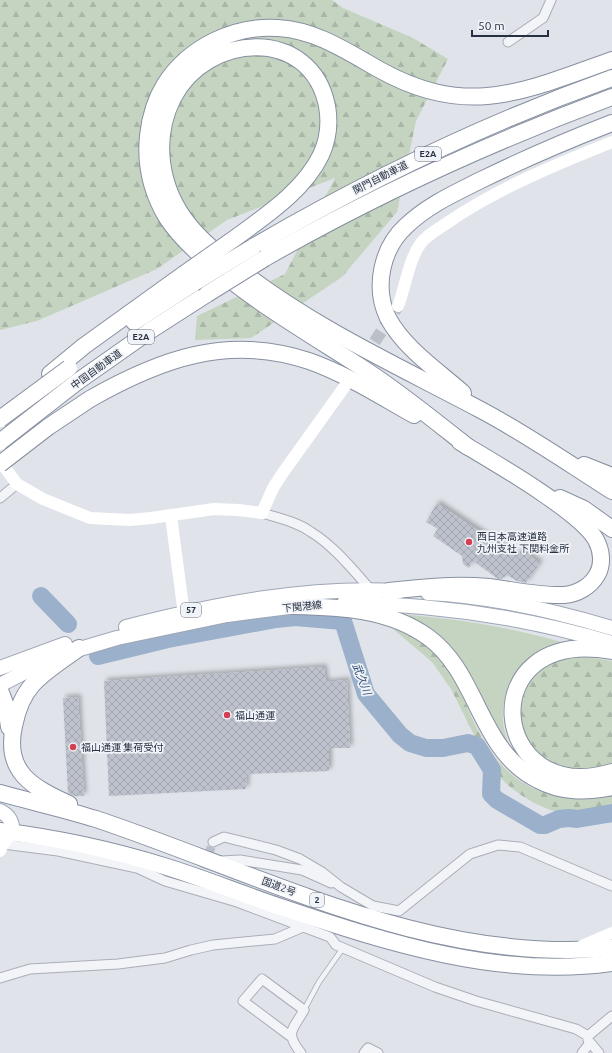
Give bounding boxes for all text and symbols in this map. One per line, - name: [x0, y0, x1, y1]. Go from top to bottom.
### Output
- scale bar: [472, 12, 548, 38]
- text: 50 m: [478, 19, 505, 32]
- road number: E2A: [415, 147, 441, 161]
- street label: 関門自動車道: [351, 159, 409, 196]
- road number: E2A: [128, 330, 154, 344]
- street label: 中国自動車道: [69, 347, 124, 391]
- place label: 西日本高速道路 九州支社 下関料金所: [477, 531, 569, 554]
- marker: 西日本高速道路 九州支社 下関料金所: [464, 537, 474, 547]
- street label: 下関港線: [282, 599, 323, 614]
- road number: 57: [181, 603, 201, 617]
- water label: 武久川: [350, 661, 374, 697]
- marker: 福山通運: [222, 710, 232, 720]
- place label: 福山通運: [235, 710, 275, 721]
- marker: 福山通運 集荷受付: [68, 742, 78, 752]
- place label: 福山通運 集荷受付: [81, 742, 163, 753]
- street label: 国道2号: [260, 875, 297, 898]
- road number: 2: [310, 893, 324, 907]

